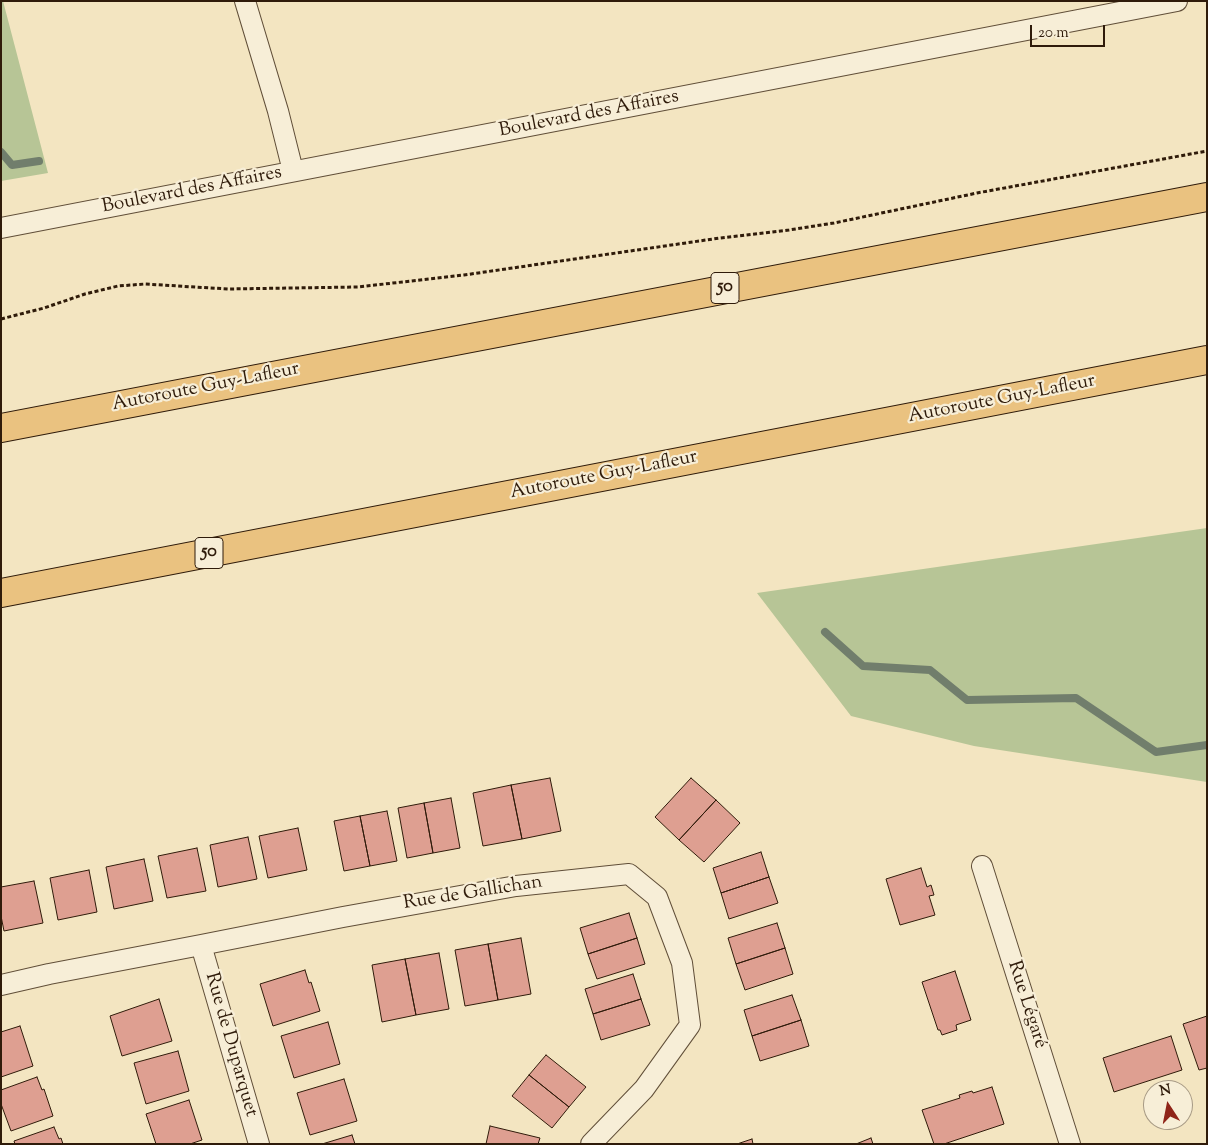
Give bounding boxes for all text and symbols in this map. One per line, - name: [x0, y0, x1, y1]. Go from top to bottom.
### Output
- scale bar: [1033, 15, 1108, 47]
- text: 20 m: [1038, 23, 1069, 44]
- street label: Boulevard des Affaires: [497, 86, 681, 144]
- street label: Boulevard des Affaires: [100, 162, 284, 220]
- road number: 50: [711, 272, 739, 304]
- street label: Autoroute Guy-Lafleur: [111, 359, 301, 417]
- street label: Autoroute Guy-Lafleur: [907, 371, 1097, 429]
- street label: Autoroute Guy-Lafleur: [509, 447, 699, 505]
- road number: 50: [195, 538, 223, 568]
- street label: Rue de Gallichan: [402, 872, 544, 916]
- street label: Rue Légaré: [1001, 958, 1051, 1052]
- street label: Rue de Duparquet: [198, 970, 262, 1120]
- north arrow: [1143, 1080, 1193, 1130]
- text: N: [1158, 1080, 1173, 1102]

